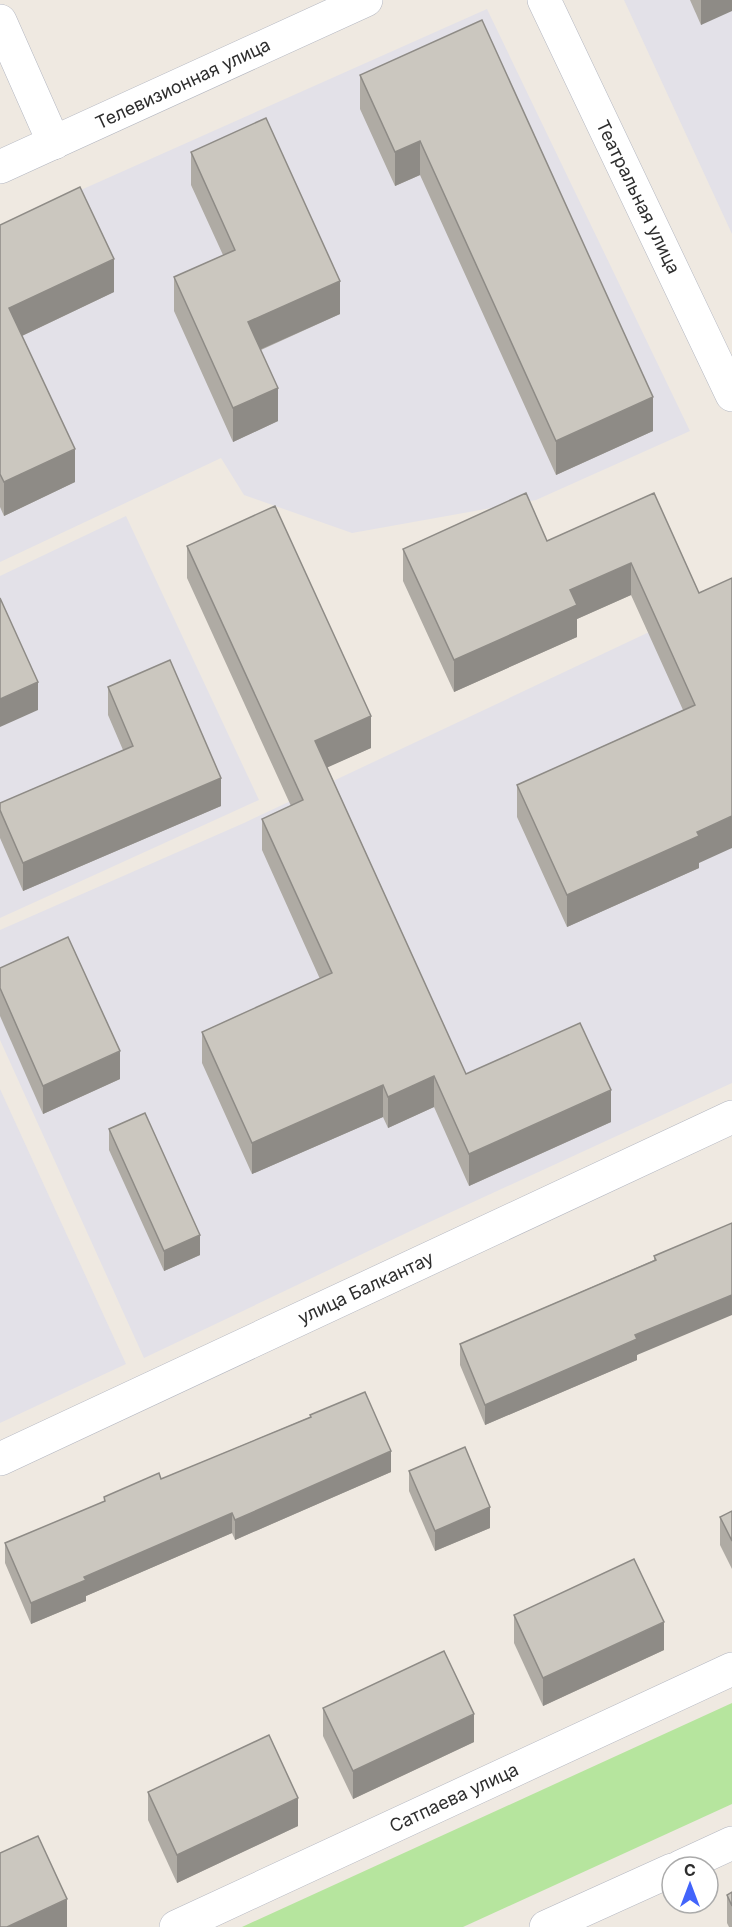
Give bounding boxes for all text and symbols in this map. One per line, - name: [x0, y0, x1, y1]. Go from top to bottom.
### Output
- street label: Телевизионная улица: [92, 34, 273, 133]
- street label: Театральная улица: [592, 117, 685, 277]
- street label: улица Балкантау: [295, 1247, 437, 1328]
- street label: Сатпаева улица: [386, 1759, 521, 1837]
- north arrow: [660, 1855, 720, 1915]
- text: С: [684, 1860, 696, 1880]

